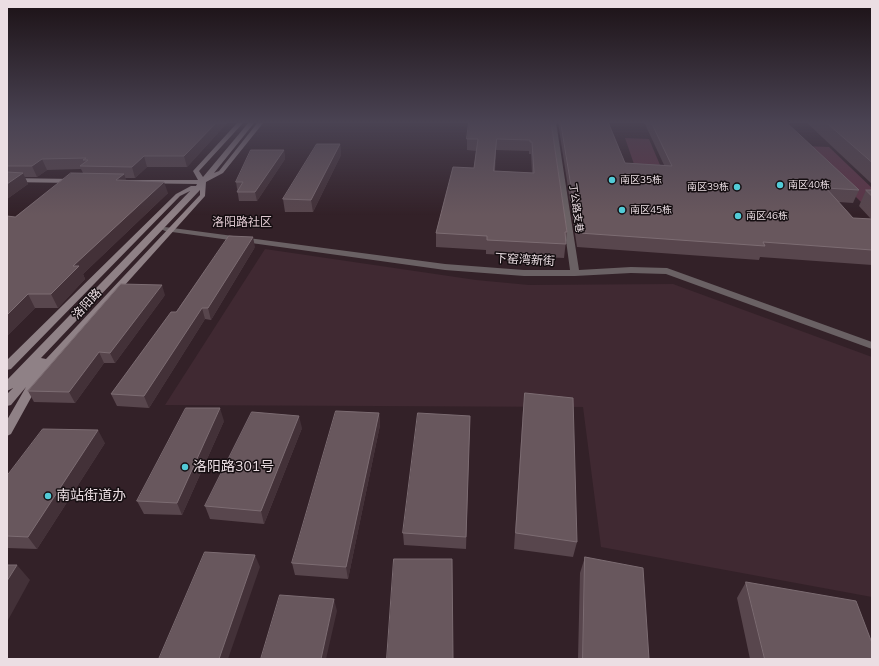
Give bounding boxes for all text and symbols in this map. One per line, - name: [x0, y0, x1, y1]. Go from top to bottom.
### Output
- place label: 南区35栋: [620, 174, 662, 186]
- marker: 南区35栋: [607, 175, 617, 185]
- place label: 南区40栋: [788, 179, 830, 191]
- marker: 南区40栋: [775, 180, 785, 190]
- place label: 南区39栋: [687, 181, 729, 193]
- street label: 丁公路支巷: [567, 182, 585, 234]
- marker: 南区39栋: [732, 182, 742, 192]
- place label: 南区45栋: [630, 204, 672, 216]
- marker: 南区45栋: [617, 205, 627, 215]
- place label: 南区46栋: [746, 210, 788, 222]
- marker: 南区46栋: [733, 211, 743, 221]
- district label: 洛阳路社区: [212, 215, 272, 229]
- street label: 下窑湾新街: [495, 251, 555, 269]
- street label: 洛阳路: [69, 286, 105, 322]
- place label: 洛阳路301号: [193, 459, 274, 475]
- marker: 洛阳路301号: [180, 462, 190, 472]
- place label: 南站街道办: [56, 488, 126, 504]
- marker: 南站街道办: [43, 491, 53, 501]

